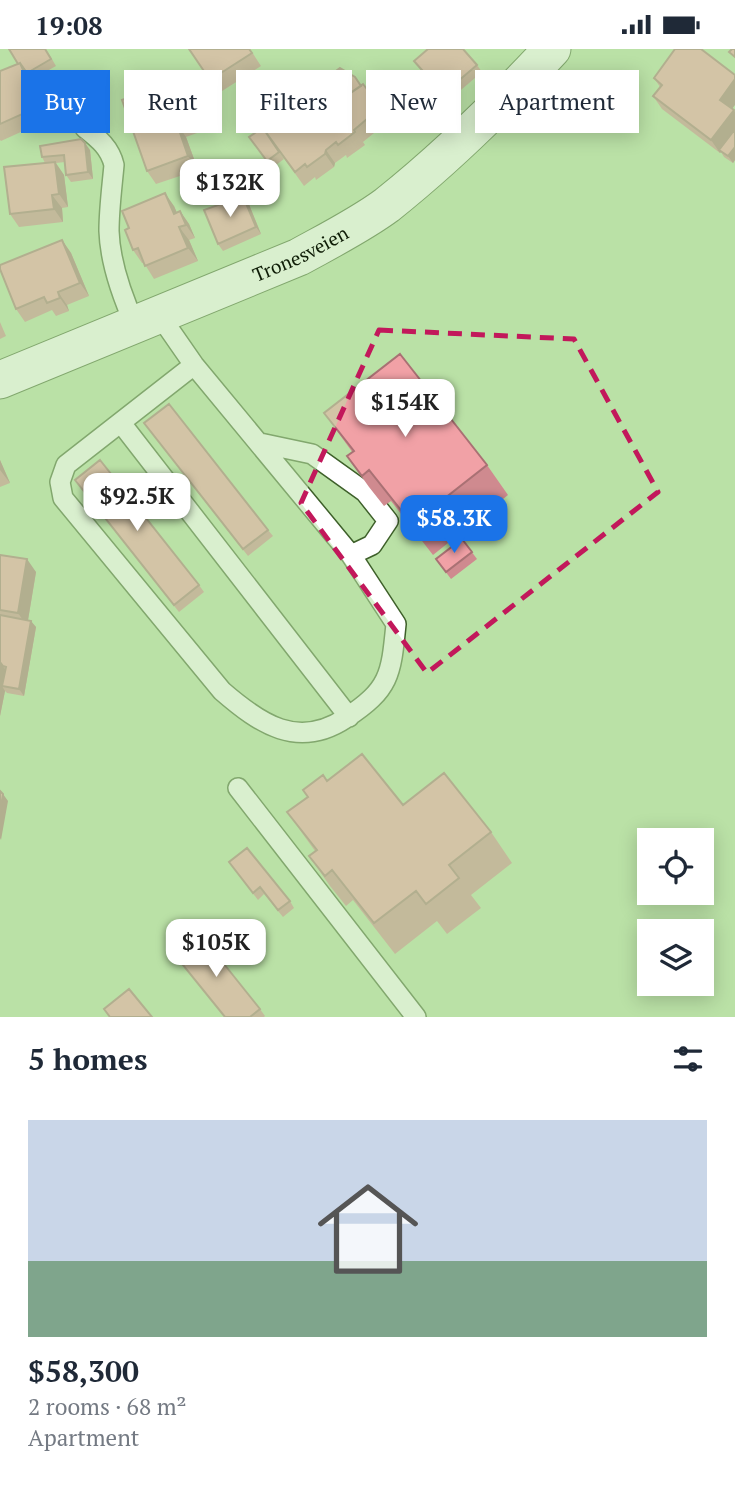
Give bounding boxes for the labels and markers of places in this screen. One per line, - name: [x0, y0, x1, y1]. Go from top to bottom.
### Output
- pin: $132K: [181, 159, 279, 219]
- pin: $154K: [356, 379, 454, 439]
- pin: $92.5K: [80, 473, 194, 533]
- pin: $58.3K: [397, 496, 511, 555]
- pin: $105K: [167, 919, 265, 979]

